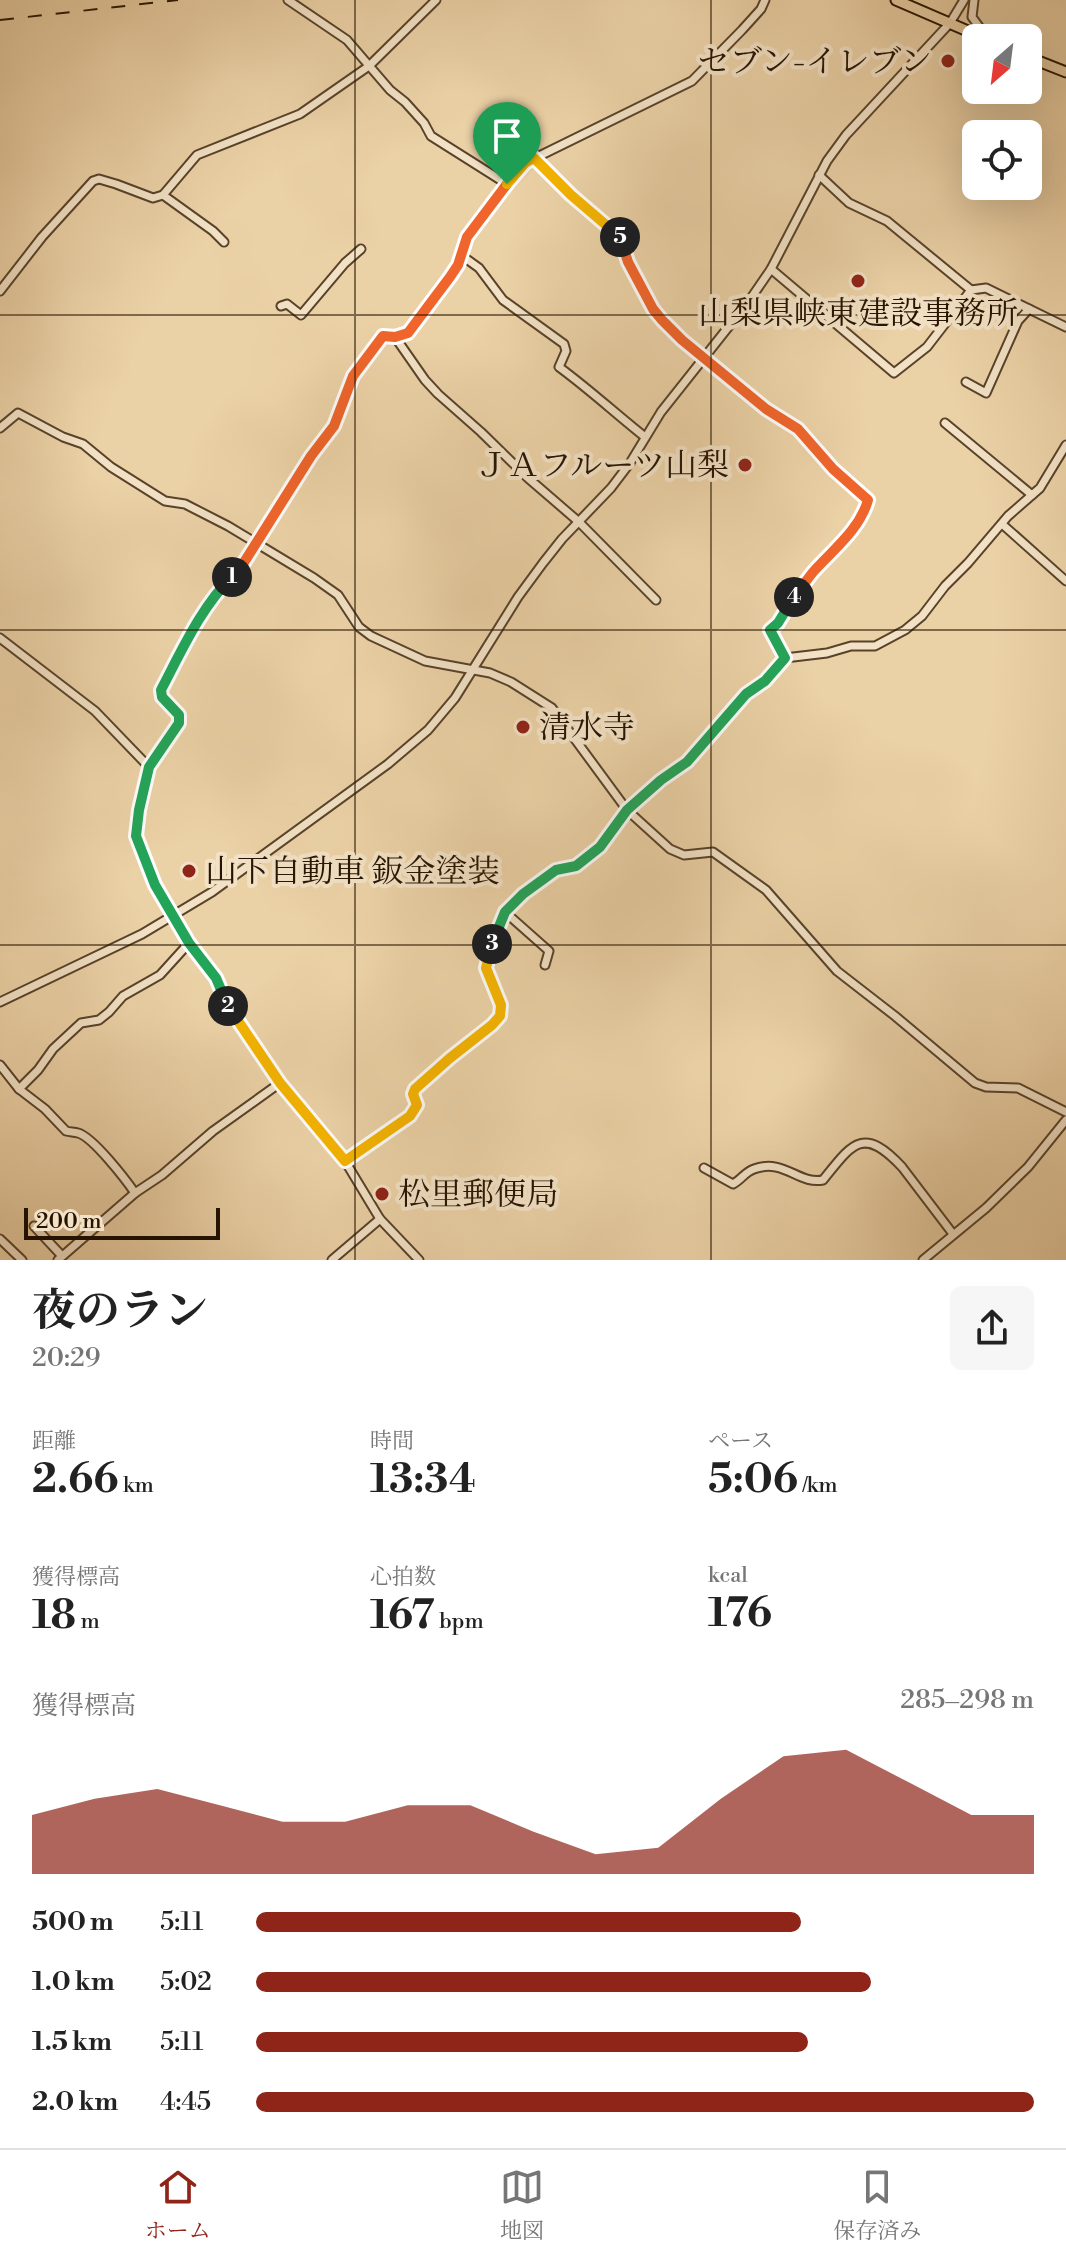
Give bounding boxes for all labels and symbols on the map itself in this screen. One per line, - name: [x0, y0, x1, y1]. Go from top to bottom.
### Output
- north arrow: [962, 24, 1042, 104]
- place label: セブン-イレブン: [698, 42, 932, 82]
- marker: セブン-イレブン: [939, 52, 957, 70]
- pin: [473, 102, 541, 184]
- pin: 5: [600, 217, 640, 257]
- marker: 山梨県峡東建設事務所: [849, 272, 867, 290]
- place label: 山梨県峡東建設事務所: [698, 294, 1018, 334]
- place label: ＪＡフルーツ山梨: [476, 446, 729, 486]
- marker: ＪＡフルーツ山梨: [736, 456, 754, 474]
- pin: 1: [212, 557, 252, 597]
- pin: 4: [774, 577, 814, 617]
- place label: 清水寺: [539, 708, 635, 748]
- marker: 清水寺: [514, 718, 532, 736]
- place label: 山下自動車 鈑金塗装: [205, 852, 500, 892]
- marker: 山下自動車 鈑金塗装: [180, 862, 198, 880]
- pin: 3: [472, 924, 512, 964]
- pin: 2: [208, 986, 248, 1026]
- place label: 松里郵便局: [398, 1175, 558, 1215]
- marker: 松里郵便局: [373, 1185, 391, 1203]
- scale bar: [24, 1204, 220, 1240]

